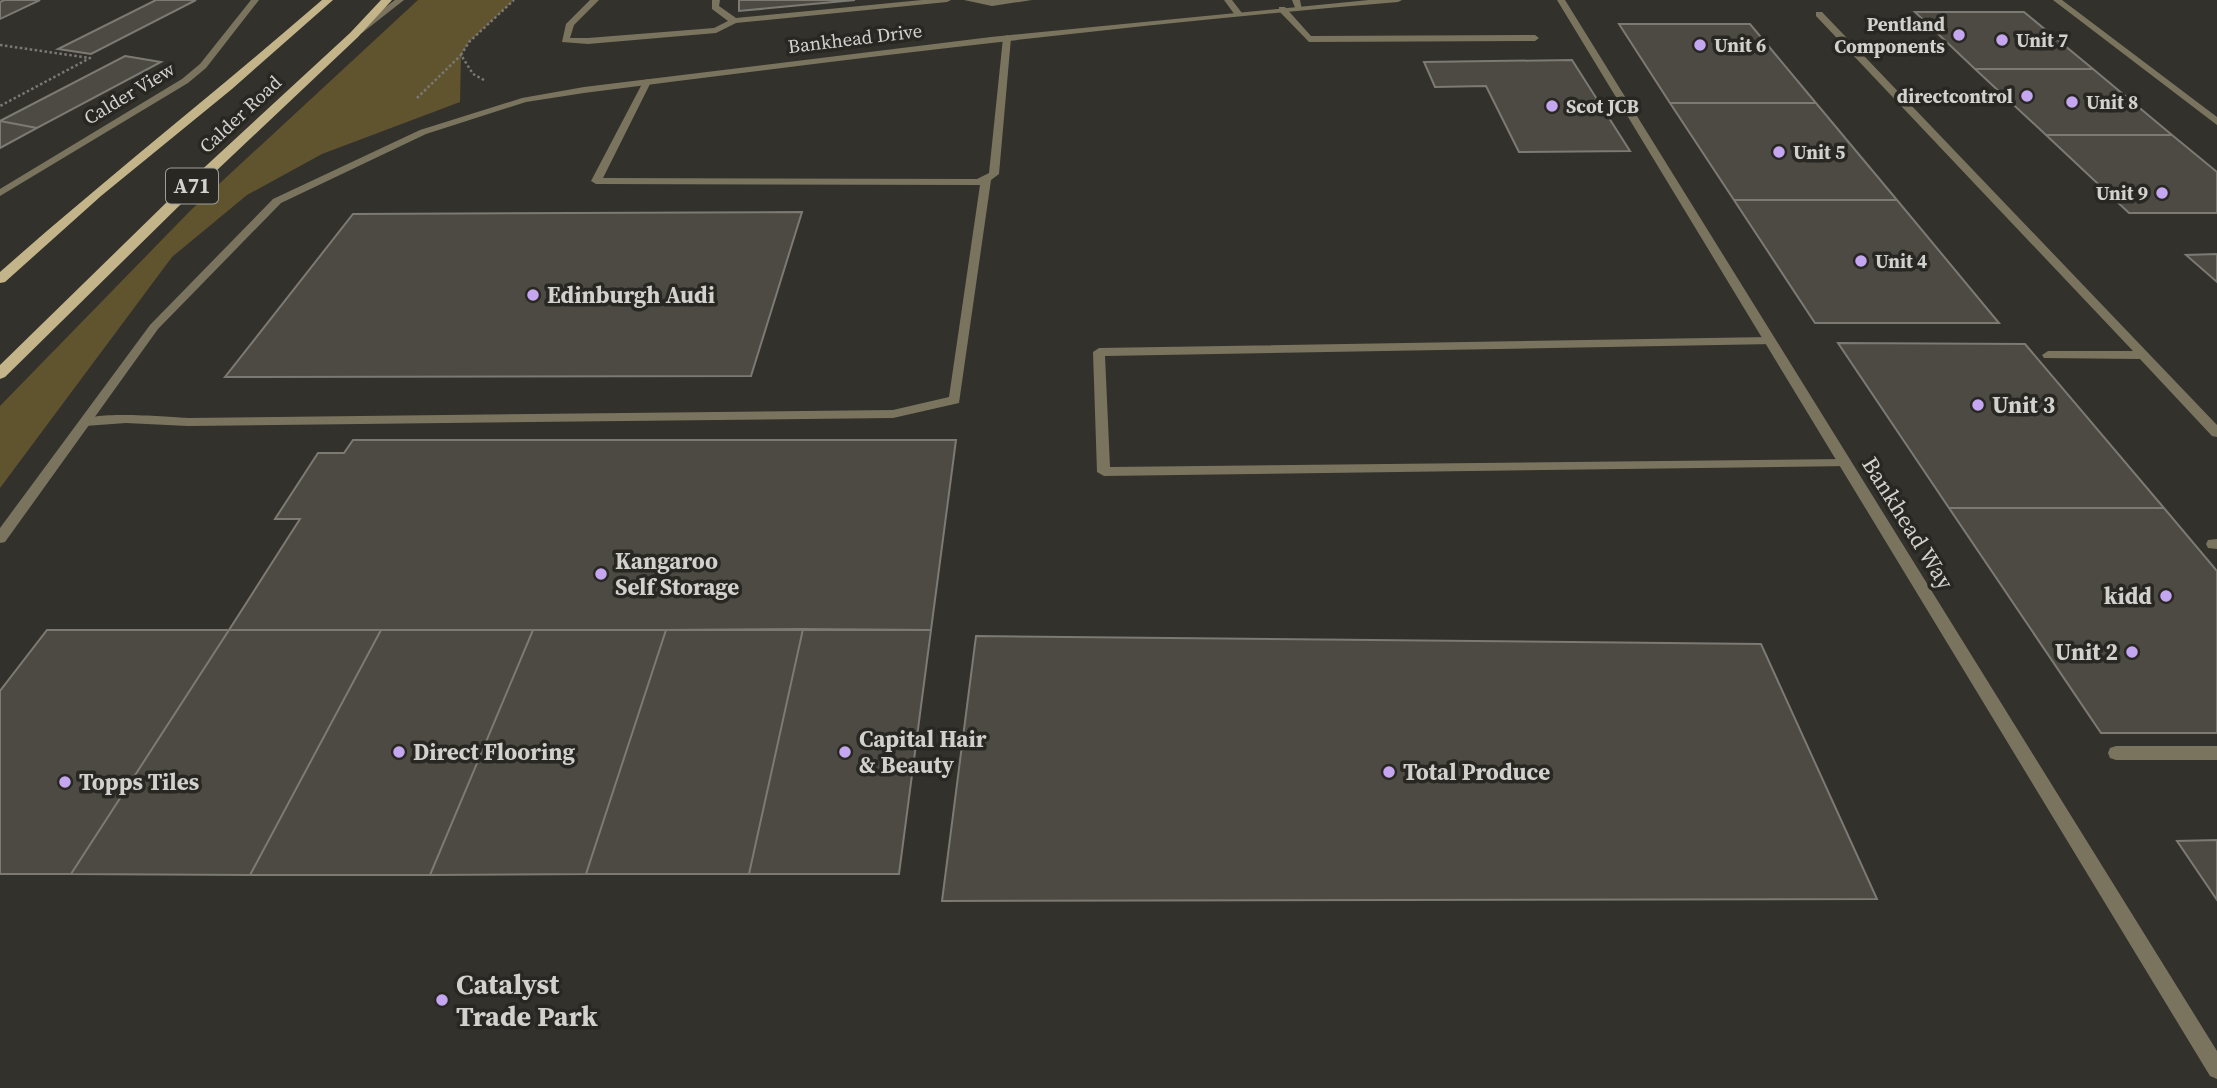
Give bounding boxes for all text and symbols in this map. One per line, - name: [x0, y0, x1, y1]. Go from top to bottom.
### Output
- place label: Pentland Components: [1834, 11, 1945, 59]
- street label: Bankhead Drive: [786, 17, 924, 59]
- marker: Pentland Components: [1951, 27, 1967, 43]
- place label: Unit 7: [2016, 27, 2068, 53]
- place label: Unit 6: [1714, 32, 1766, 58]
- marker: Unit 7: [1994, 32, 2010, 48]
- marker: Unit 6: [1692, 37, 1708, 53]
- street label: Calder View: [79, 55, 180, 130]
- street label: Calder Road: [193, 69, 287, 159]
- place label: directcontrol: [1897, 83, 2013, 109]
- marker: directcontrol: [2019, 88, 2035, 104]
- place label: Unit 8: [2086, 89, 2138, 115]
- place label: Scot JCB: [1566, 93, 1639, 119]
- marker: Unit 8: [2064, 94, 2080, 110]
- marker: Scot JCB: [1544, 98, 1560, 114]
- place label: Unit 5: [1793, 139, 1845, 165]
- marker: Unit 5: [1771, 144, 1787, 160]
- road number: A71: [166, 168, 218, 204]
- place label: Unit 9: [2096, 180, 2148, 206]
- marker: Unit 9: [2154, 185, 2170, 201]
- place label: Unit 4: [1875, 248, 1927, 274]
- marker: Unit 4: [1853, 253, 1869, 269]
- place label: Edinburgh Audi: [547, 279, 715, 311]
- marker: Edinburgh Audi: [525, 287, 541, 303]
- place label: Unit 3: [1992, 389, 2055, 421]
- marker: Unit 3: [1970, 397, 1986, 413]
- street label: Bankhead Way: [1854, 450, 1962, 596]
- place label: Kangaroo Self Storage: [615, 545, 739, 603]
- marker: Kangaroo Self Storage: [593, 566, 609, 582]
- place label: kidd: [2104, 580, 2152, 612]
- marker: kidd: [2158, 588, 2174, 604]
- place label: Unit 2: [2055, 636, 2118, 668]
- marker: Unit 2: [2124, 644, 2140, 660]
- place label: Capital Hair & Beauty: [859, 723, 987, 781]
- place label: Direct Flooring: [413, 736, 575, 768]
- marker: Direct Flooring: [391, 744, 407, 760]
- marker: Capital Hair & Beauty: [837, 744, 853, 760]
- place label: Total Produce: [1403, 756, 1550, 788]
- marker: Total Produce: [1381, 764, 1397, 780]
- place label: Topps Tiles: [79, 766, 199, 798]
- marker: Topps Tiles: [57, 774, 73, 790]
- place label: Catalyst Trade Park: [456, 965, 598, 1035]
- marker: Catalyst Trade Park: [434, 992, 450, 1008]

